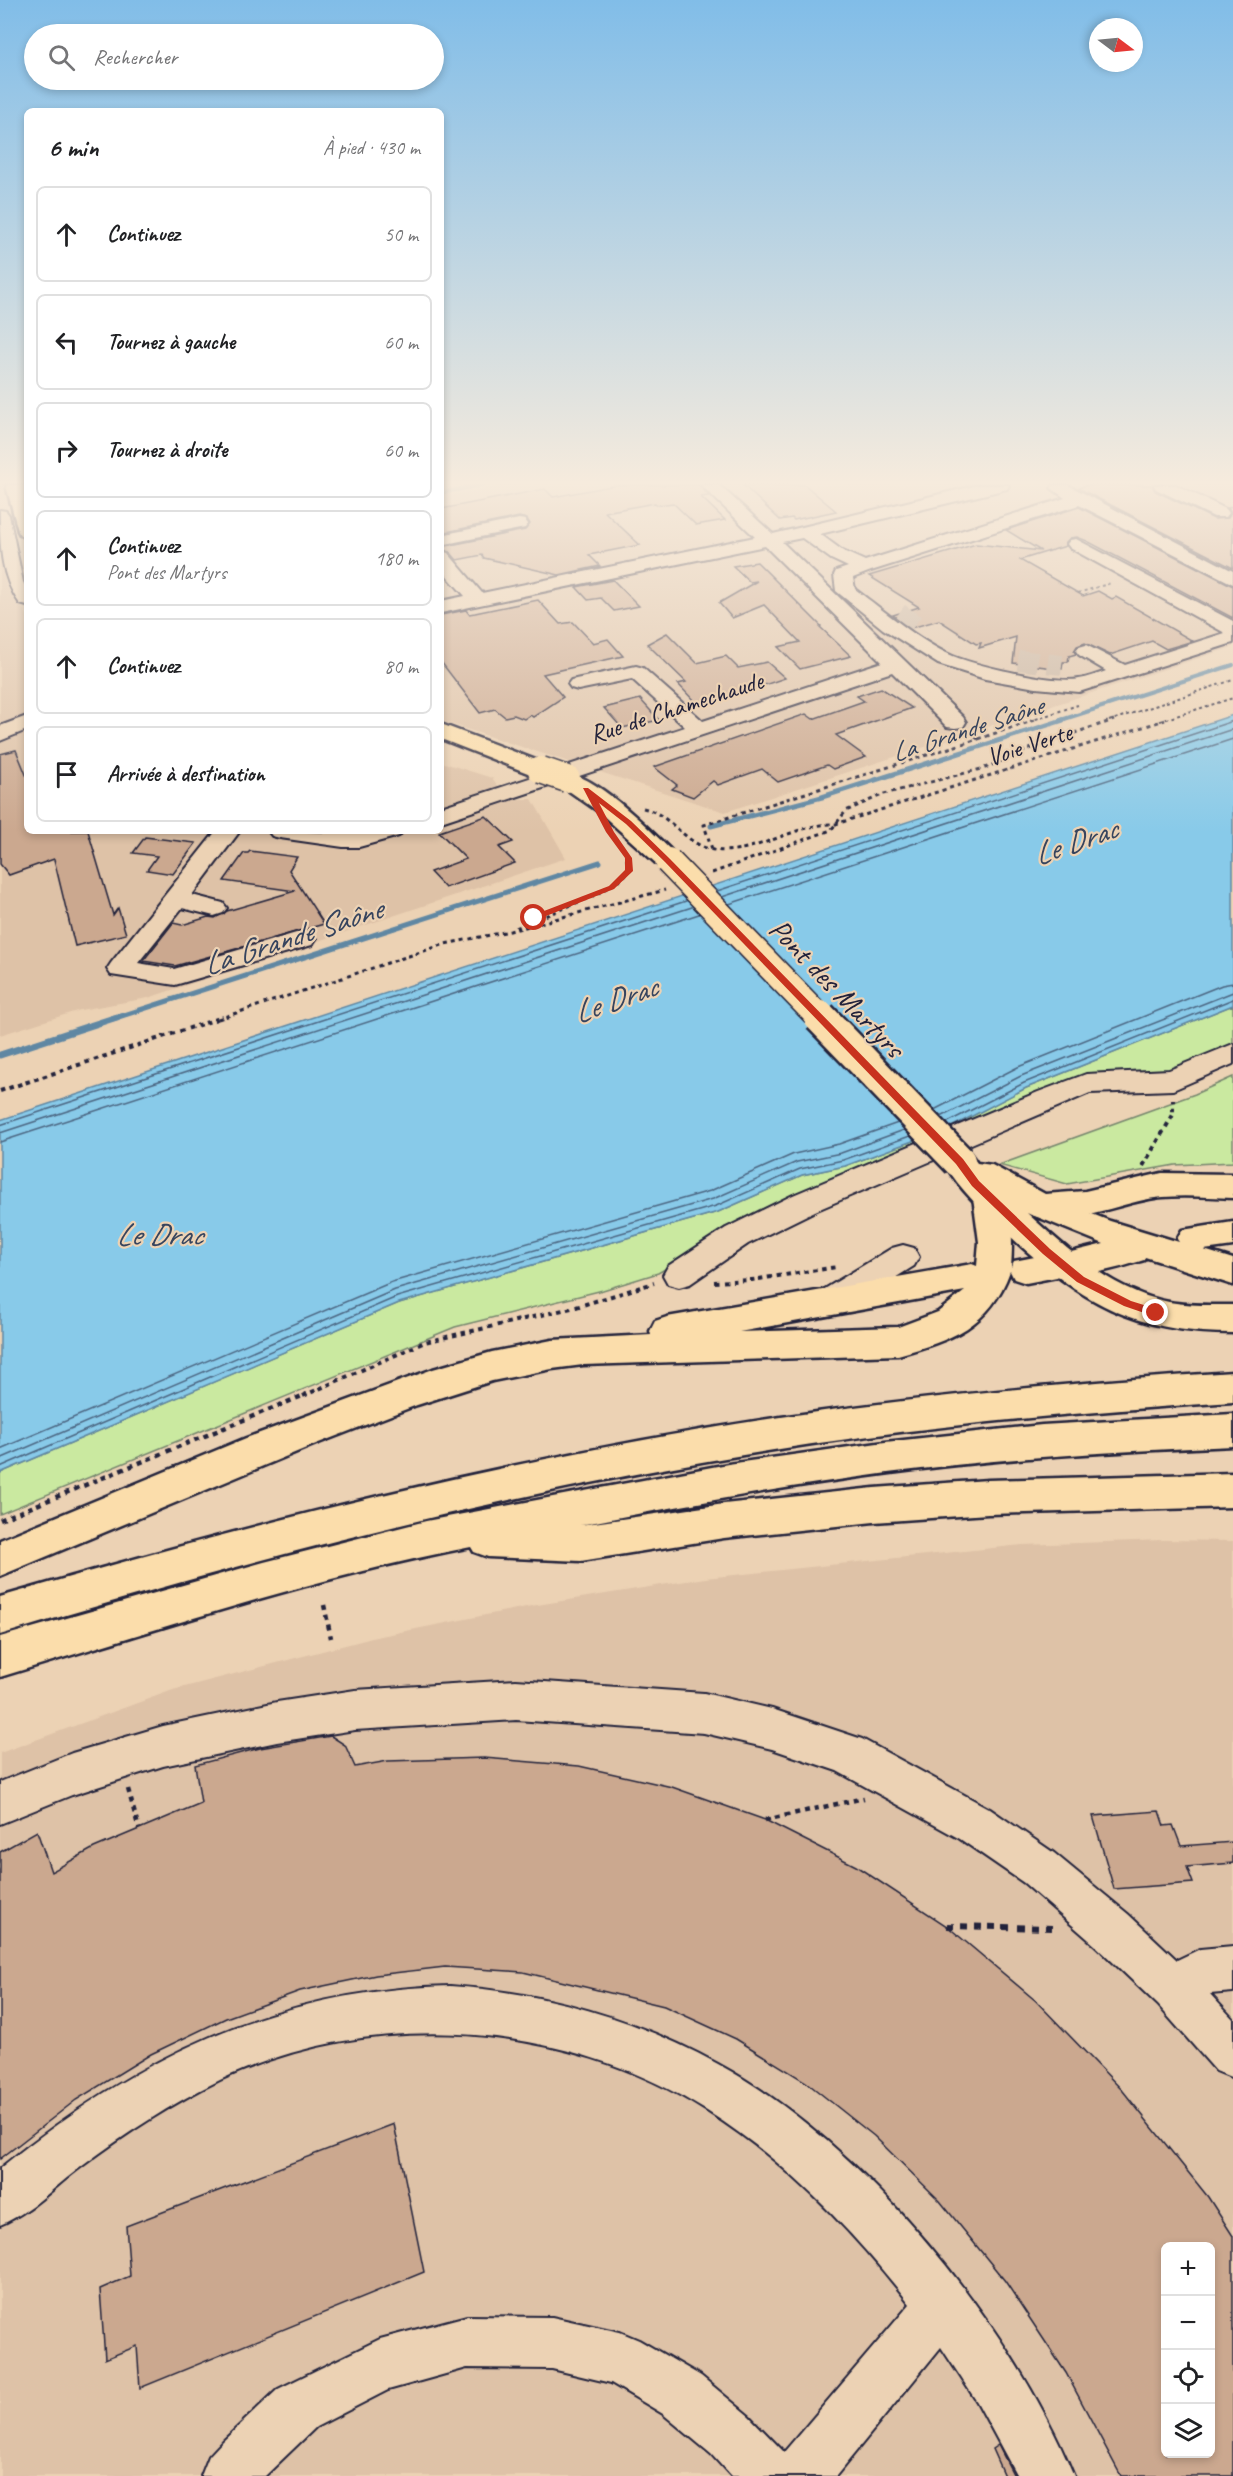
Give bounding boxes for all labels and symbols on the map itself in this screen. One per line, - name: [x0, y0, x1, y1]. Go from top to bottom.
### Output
- north arrow: [1089, 18, 1143, 72]
- street label: Rue de Chamechaude: [585, 663, 769, 751]
- water label: La Grande Saône: [887, 687, 1051, 769]
- street label: Voie Verte: [982, 715, 1077, 774]
- water label: Le Drac: [1028, 807, 1126, 875]
- water label: La Grande Saône: [197, 887, 391, 985]
- route start: [520, 904, 546, 930]
- street label: Pont des Martyrs: [761, 910, 915, 1068]
- water label: Le Drac: [568, 965, 666, 1033]
- water label: Le Drac: [116, 1214, 206, 1255]
- route end: [1142, 1299, 1168, 1325]

